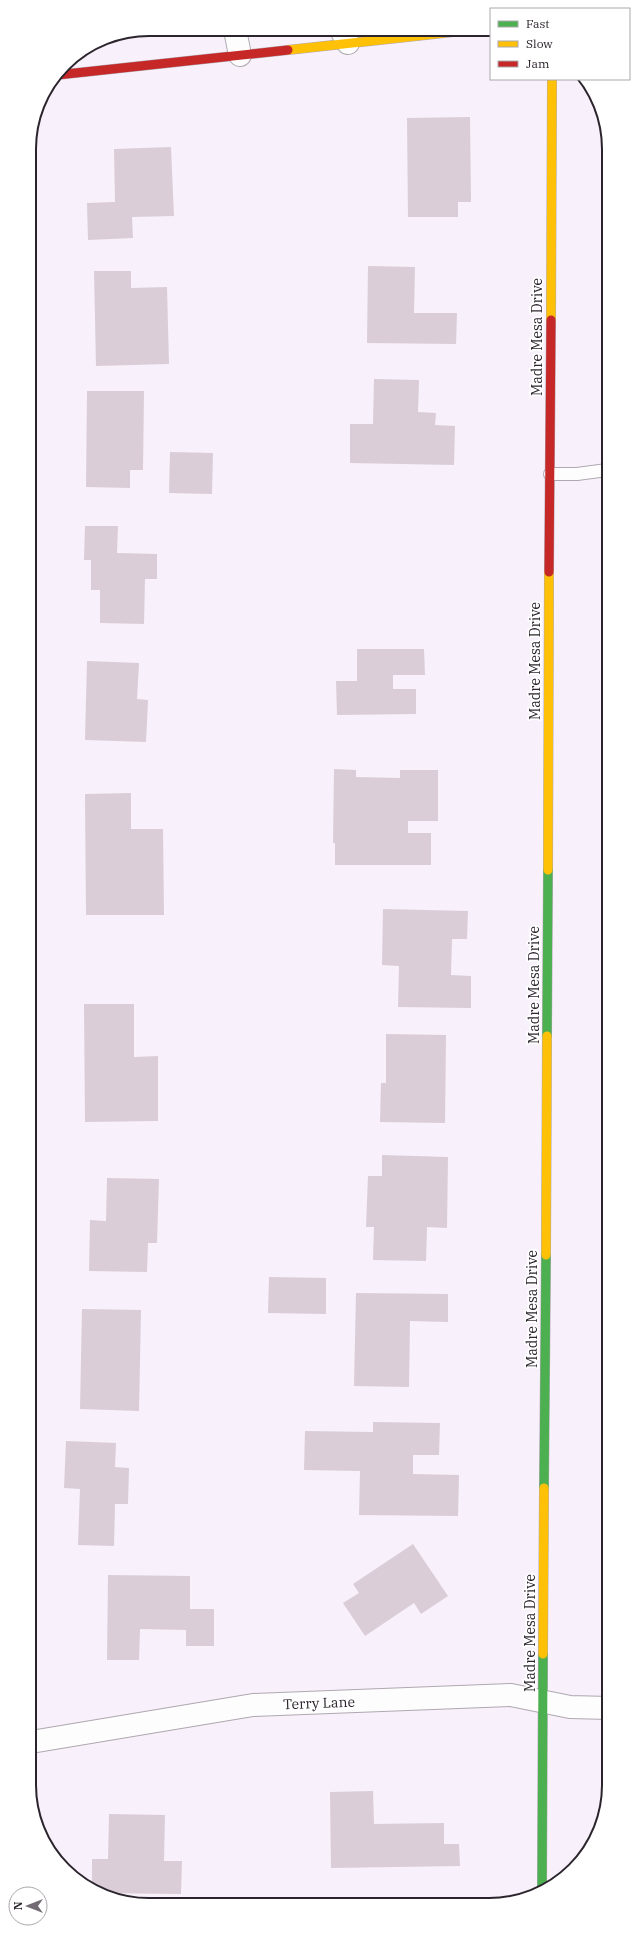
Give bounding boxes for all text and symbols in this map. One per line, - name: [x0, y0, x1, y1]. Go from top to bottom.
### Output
- legend: [490, 8, 630, 80]
- text: Fast: [526, 16, 550, 31]
- text: Slow: [526, 36, 553, 51]
- text: Jam: [526, 56, 550, 71]
- street label: Madre Mesa Drive: [528, 278, 546, 396]
- street label: Madre Mesa Drive: [526, 602, 544, 720]
- street label: Madre Mesa Drive: [525, 926, 543, 1044]
- street label: Madre Mesa Drive: [523, 1250, 541, 1368]
- street label: Madre Mesa Drive: [521, 1574, 539, 1692]
- street label: Terry Lane: [283, 1693, 355, 1713]
- north arrow: [8, 1886, 48, 1926]
- text: N: [11, 1901, 25, 1910]

